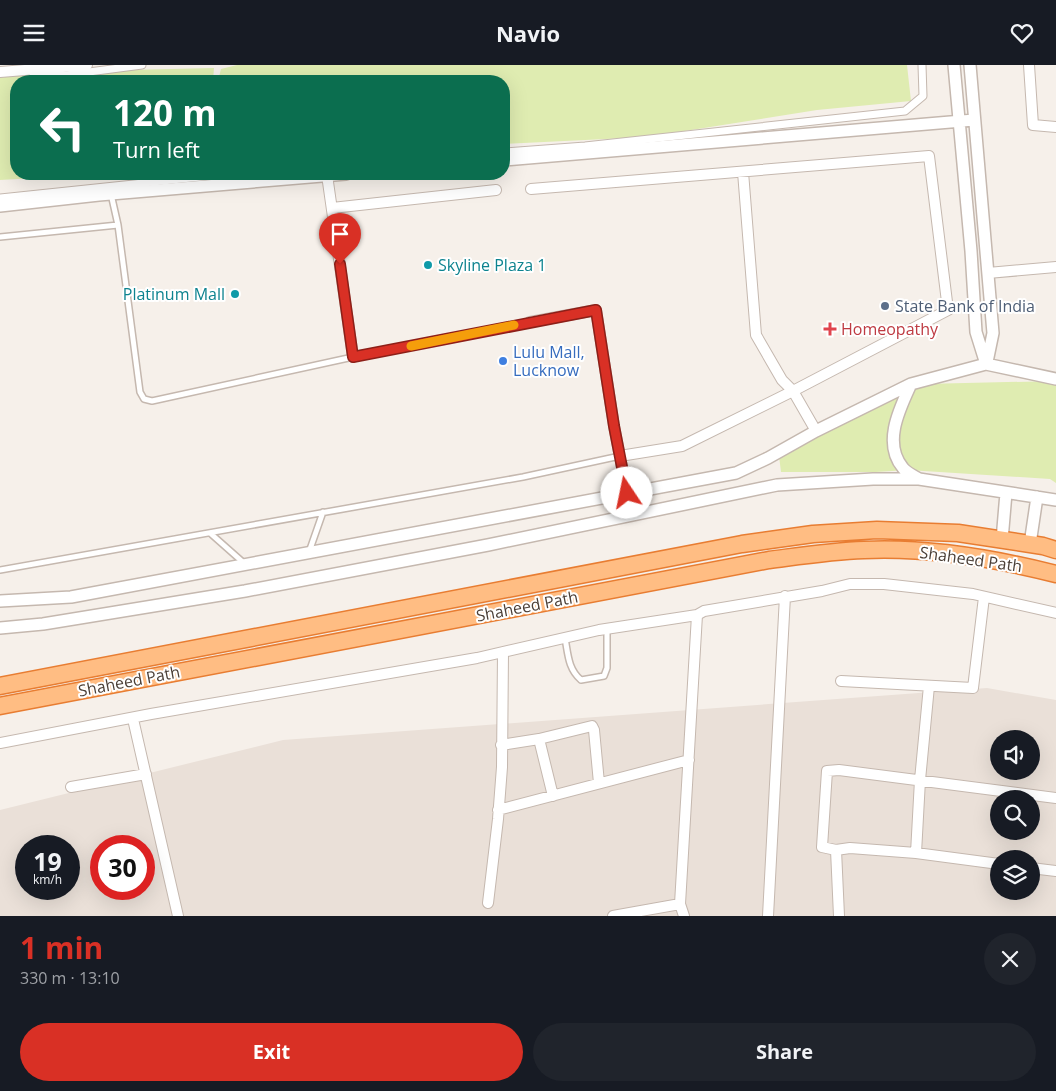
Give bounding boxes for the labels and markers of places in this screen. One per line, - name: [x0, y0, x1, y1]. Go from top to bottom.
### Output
- pin: [319, 213, 361, 264]
- place label: Skyline Plaza 1: [438, 254, 546, 276]
- marker: Skyline Plaza 1: [422, 259, 434, 271]
- place label: Platinum Mall: [123, 283, 225, 305]
- marker: Platinum Mall: [229, 288, 241, 300]
- place label: State Bank of India: [895, 295, 1035, 317]
- marker: State Bank of India: [879, 300, 891, 312]
- place label: Homeopathy: [841, 318, 939, 340]
- marker: Homeopathy: [823, 322, 837, 336]
- place label: Lulu Mall, Lucknow: [513, 341, 585, 381]
- marker: Lulu Mall, Lucknow: [497, 355, 509, 367]

